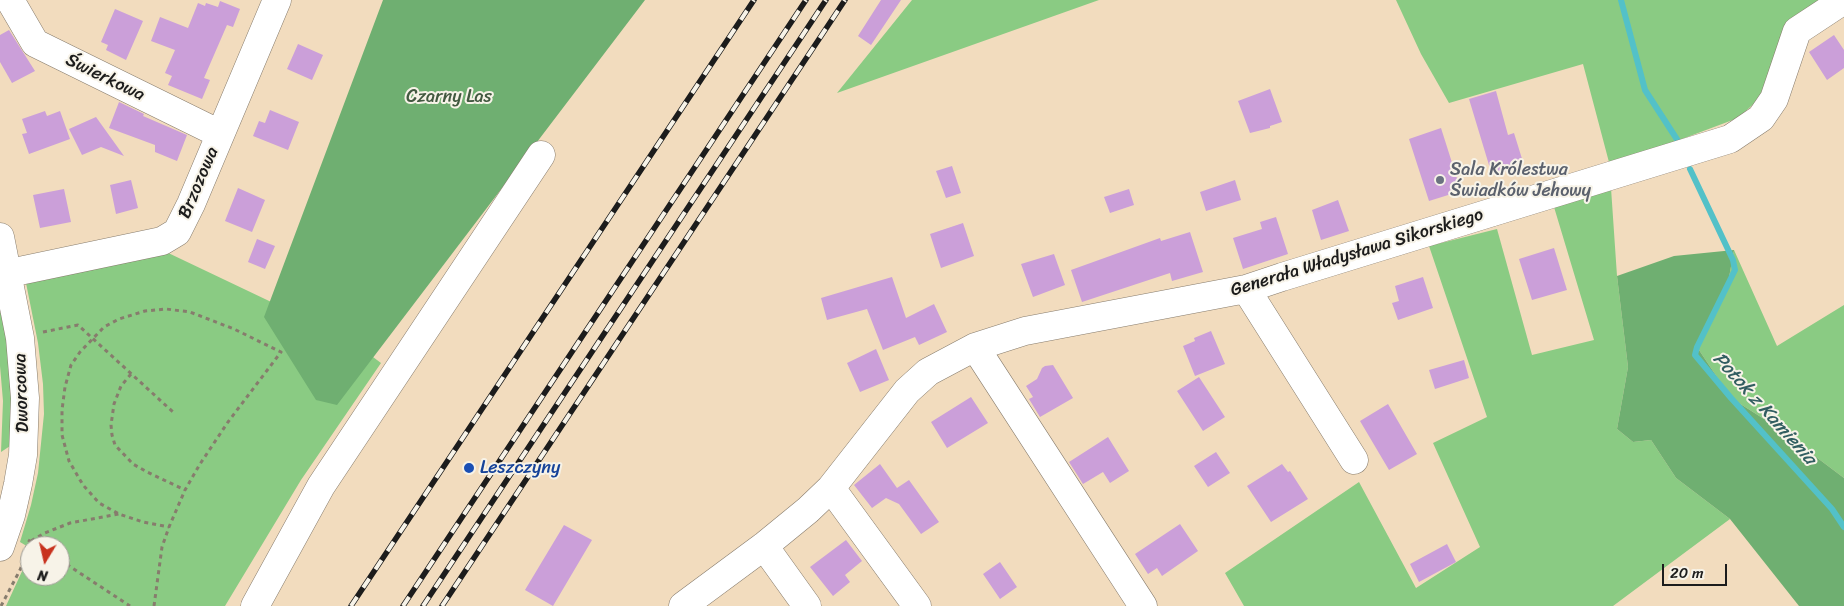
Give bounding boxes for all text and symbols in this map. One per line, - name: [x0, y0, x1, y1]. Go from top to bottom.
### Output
- street label: Świerkowa: [62, 50, 148, 106]
- park label: Czarny Las: [406, 86, 492, 108]
- street label: Brzozowa: [174, 144, 224, 222]
- place label: Sala Królestwa Świadków Jehowy: [1450, 159, 1591, 202]
- marker: Sala Królestwa Świadków Jehowy: [1434, 174, 1446, 186]
- street label: Generała Władysława Sikorskiego: [1228, 204, 1486, 302]
- water label: Potok z Kamienia: [1708, 348, 1820, 470]
- street label: Dworcowa: [10, 353, 34, 433]
- place label: Leszczyny: [480, 457, 560, 479]
- marker: Leszczyny: [462, 461, 476, 475]
- north arrow: [20, 536, 70, 586]
- scale bar: [1664, 554, 1729, 586]
- text: 20 m: [1670, 560, 1704, 586]
- text: N: [36, 562, 49, 588]

